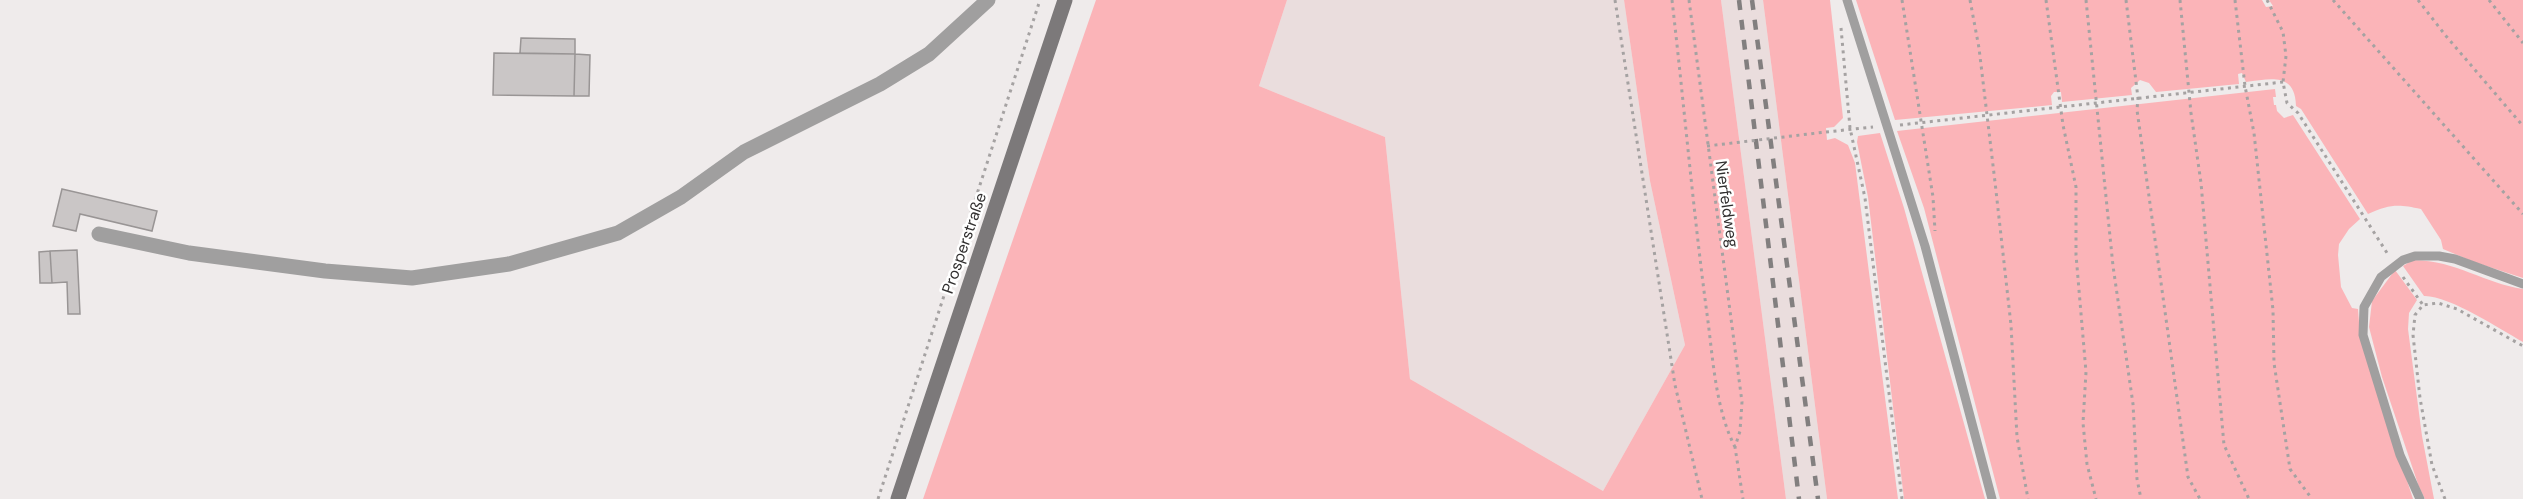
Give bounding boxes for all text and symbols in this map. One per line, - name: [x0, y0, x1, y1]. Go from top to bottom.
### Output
- street label: Nierfeldweg: [1711, 159, 1744, 249]
- street label: Prosperstraße: [937, 190, 991, 296]

